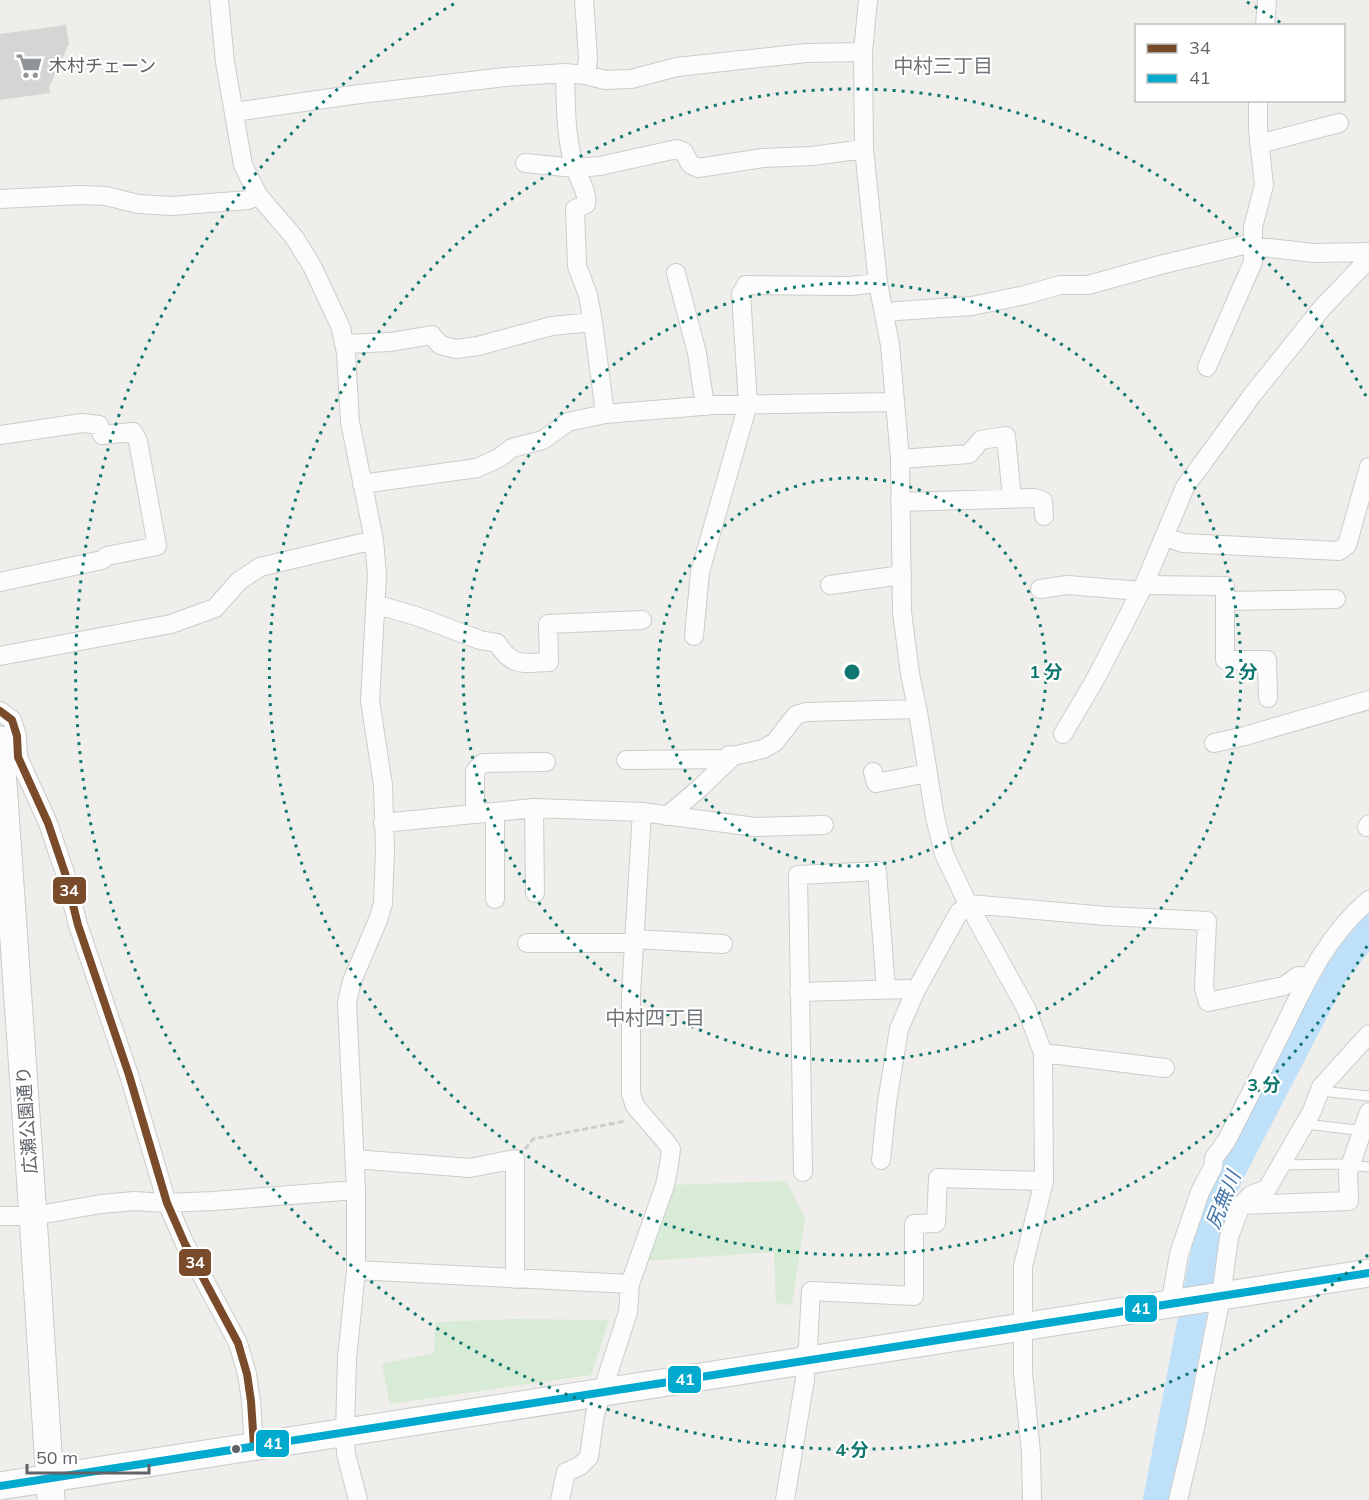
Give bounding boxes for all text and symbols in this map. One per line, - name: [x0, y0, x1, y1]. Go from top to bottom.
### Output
- legend: [1135, 24, 1345, 102]
- text: 34: [1189, 36, 1211, 59]
- supermarket icon: 木村チェーン: [14, 51, 44, 81]
- district label: 中村三丁目: [893, 53, 993, 78]
- place label: 木村チェーン: [49, 54, 156, 77]
- text: 41: [1189, 66, 1211, 89]
- text: 1 分: [1029, 660, 1063, 683]
- text: 2 分: [1224, 660, 1258, 683]
- centre of rings: [842, 662, 862, 682]
- line badge: 34: [52, 876, 87, 905]
- text: 34: [59, 880, 79, 900]
- district label: 中村四丁目: [605, 1005, 705, 1030]
- street label: 広瀬公園通り: [11, 1065, 42, 1175]
- text: 3 分: [1247, 1073, 1281, 1096]
- water label: 尻無川: [1200, 1165, 1246, 1232]
- line badge: 34: [178, 1248, 212, 1277]
- text: 34: [185, 1252, 205, 1272]
- line badge: 41: [1124, 1294, 1158, 1323]
- text: 41: [1131, 1298, 1151, 1318]
- line badge: 41: [667, 1365, 702, 1394]
- text: 41: [675, 1369, 695, 1389]
- line badge: 41: [255, 1429, 290, 1458]
- text: 41: [263, 1433, 283, 1453]
- scale bar: [27, 1437, 148, 1475]
- text: 4 分: [835, 1438, 869, 1461]
- unlabelled marker: [230, 1443, 242, 1455]
- text: 50 m: [36, 1446, 78, 1469]

